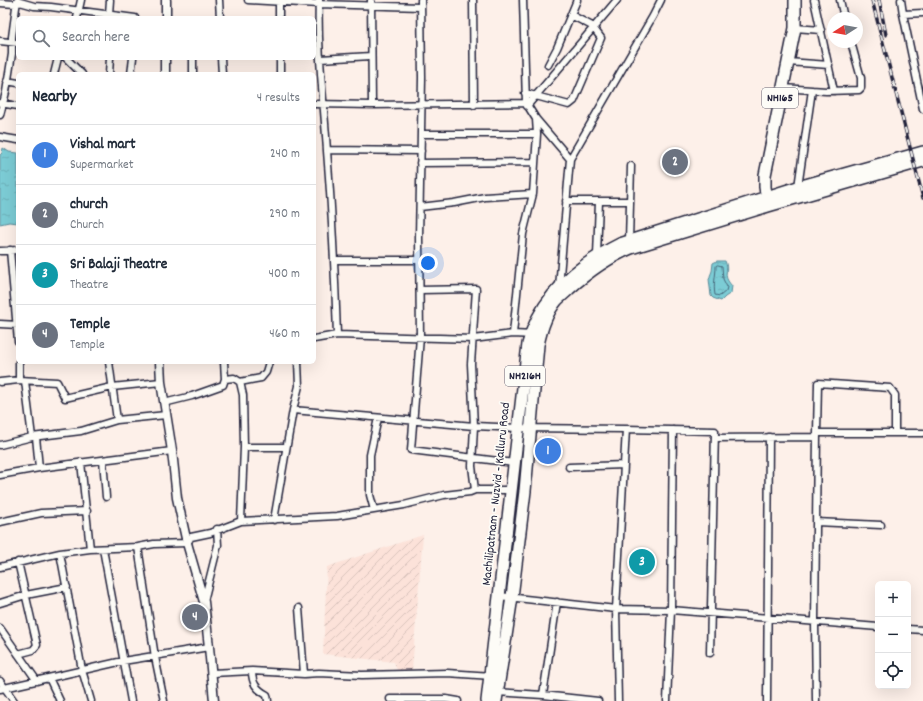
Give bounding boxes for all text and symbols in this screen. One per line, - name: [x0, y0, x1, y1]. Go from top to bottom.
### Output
- north arrow: [827, 12, 863, 48]
- search box: [16, 16, 316, 60]
- icon: search: [30, 27, 52, 49]
- text: Search here: [62, 27, 130, 49]
- text: Nearby: [32, 86, 76, 110]
- road number: NH165: [762, 88, 798, 108]
- text: 4 results: [257, 89, 300, 108]
- text: Vishal mart: [70, 134, 136, 156]
- text: 1: [44, 145, 46, 164]
- text: 240 m: [270, 145, 300, 164]
- pin: 2: [662, 147, 688, 177]
- text: Supermarket: [70, 156, 134, 175]
- text: church: [70, 194, 108, 216]
- text: 2: [42, 205, 48, 224]
- text: 290 m: [269, 205, 300, 224]
- text: Church: [70, 216, 104, 235]
- your location: [418, 253, 438, 273]
- text: Sri Balaji Theatre: [70, 254, 167, 276]
- text: 3: [42, 265, 48, 284]
- text: 400 m: [269, 265, 300, 284]
- text: Theatre: [70, 276, 108, 295]
- text: Temple: [70, 314, 110, 336]
- text: 4: [42, 325, 48, 344]
- text: 460 m: [269, 325, 300, 344]
- text: Temple: [70, 336, 105, 355]
- road number: NH216H: [505, 366, 545, 386]
- street label: Machilipatnam - Nuzvid - Kalluru Road: [478, 402, 516, 586]
- pin: 1: [535, 436, 561, 466]
- pin: 3: [629, 547, 655, 577]
- map controls: [875, 581, 911, 689]
- button: +: [875, 581, 911, 617]
- pin: 4: [182, 602, 208, 632]
- button: −: [875, 617, 911, 653]
- button: locate: [875, 653, 911, 689]

